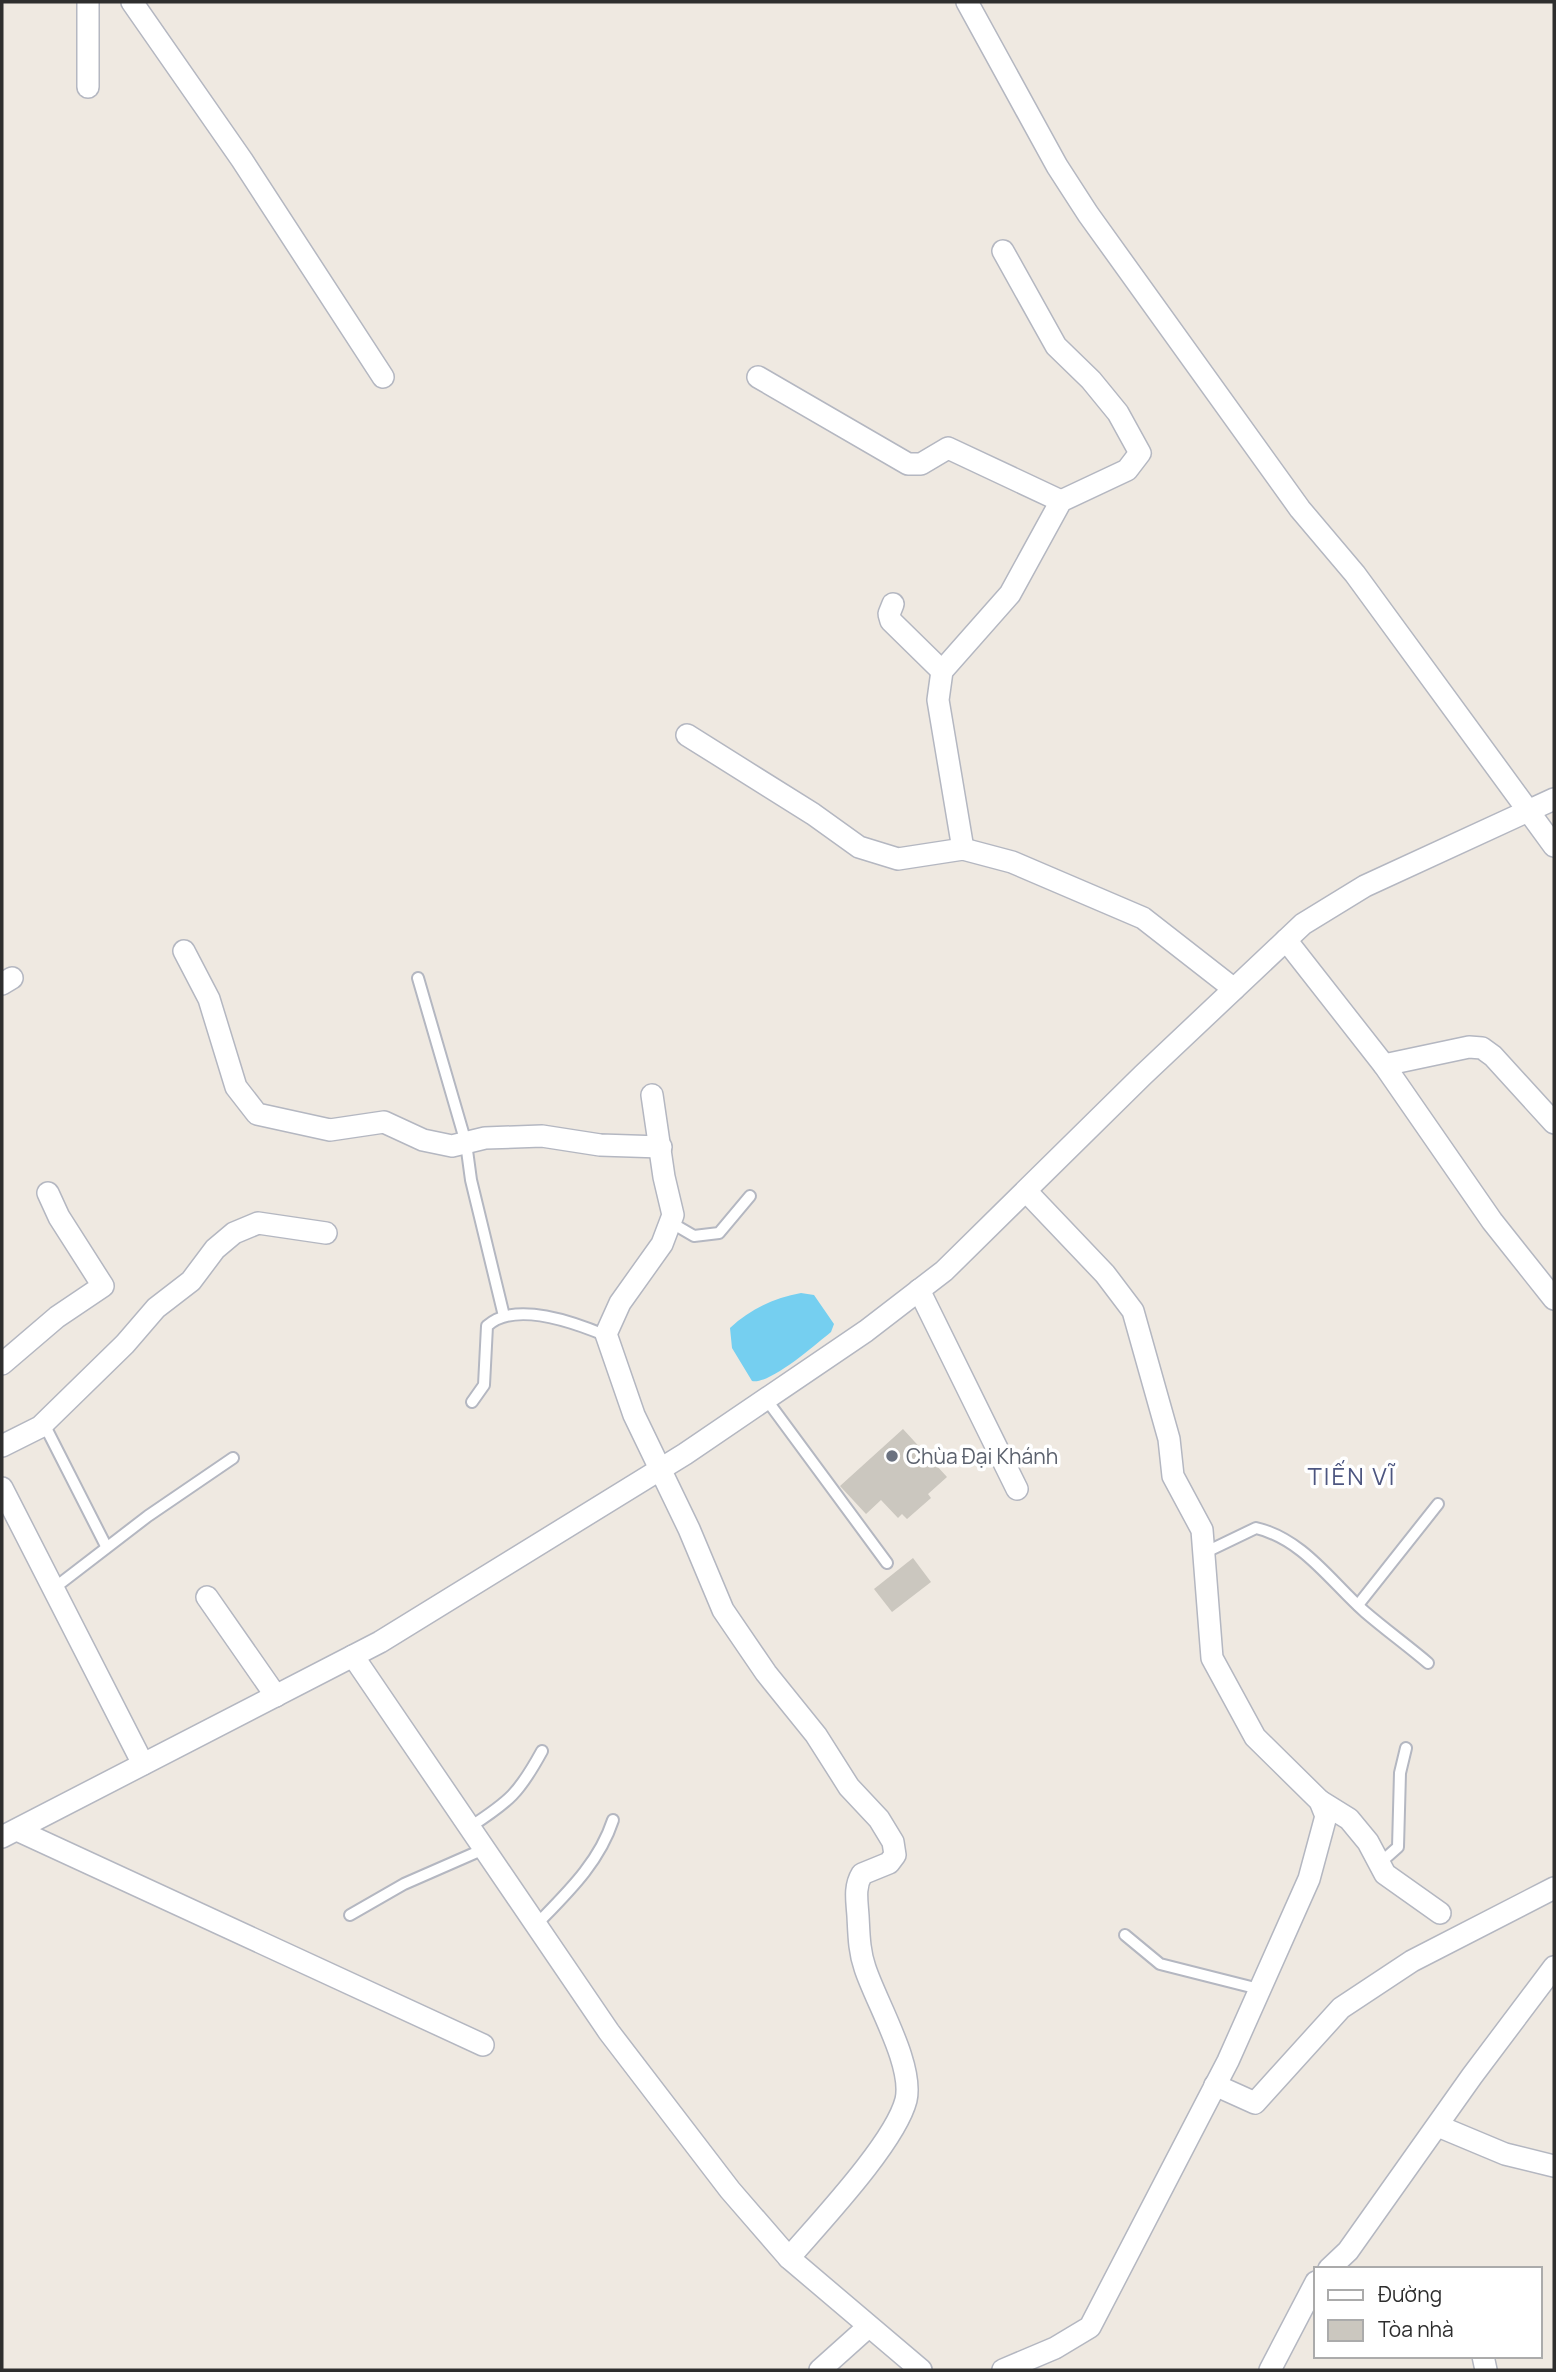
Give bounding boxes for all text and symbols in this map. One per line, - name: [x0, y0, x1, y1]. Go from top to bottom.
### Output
- place label: Chùa Đại Khánh: [906, 1442, 1058, 1470]
- marker: Chùa Đại Khánh: [884, 1448, 900, 1464]
- district label: TIẾN VĨ: [1308, 1459, 1396, 1492]
- legend: [1314, 2267, 1542, 2358]
- text: Đường: [1378, 2280, 1442, 2308]
- text: Tòa nhà: [1378, 2315, 1454, 2343]

